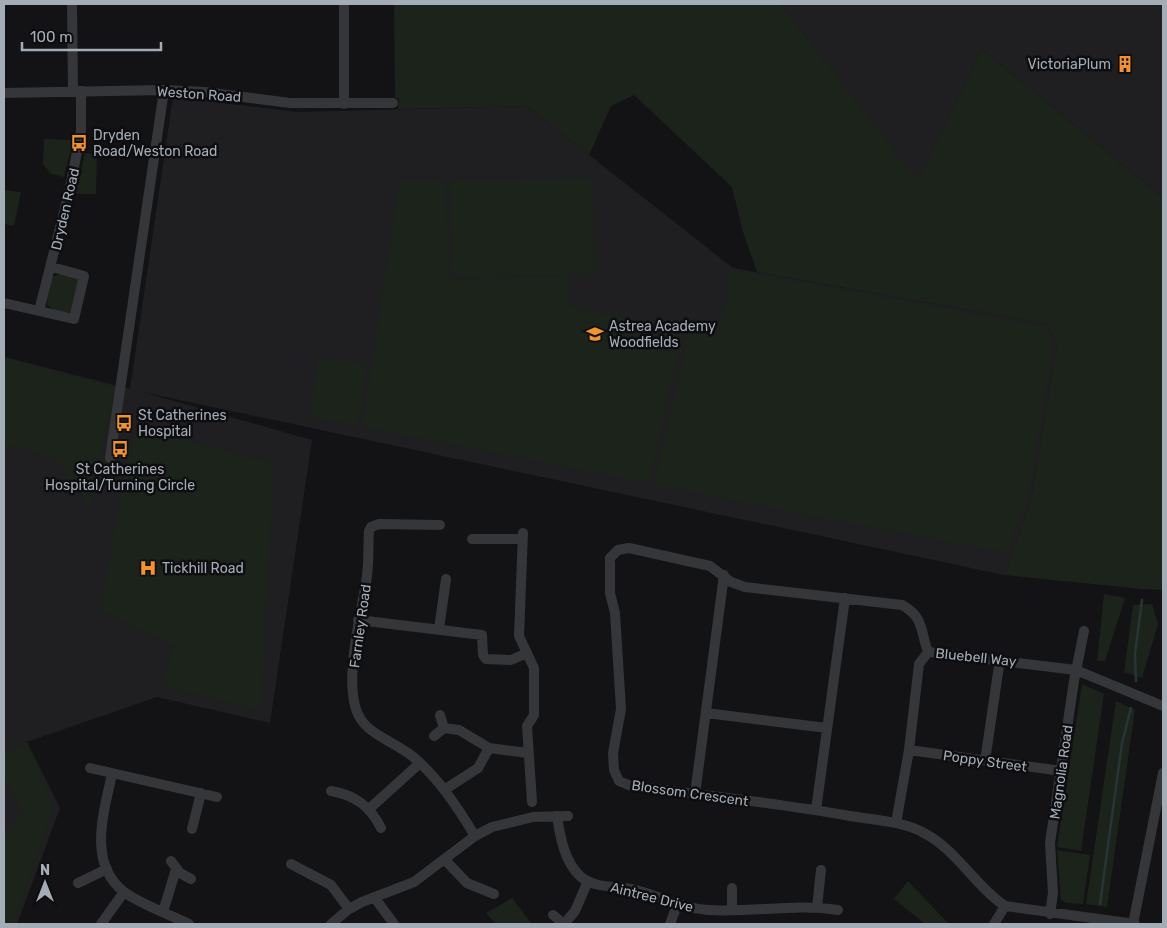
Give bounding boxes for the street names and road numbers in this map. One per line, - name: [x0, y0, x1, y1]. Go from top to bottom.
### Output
- street label: Weston Road: [156, 83, 242, 106]
- street label: Dryden Road: [48, 166, 83, 252]
- street label: Farnley Road: [346, 583, 375, 669]
- street label: Bluebell Way: [935, 645, 1018, 670]
- street label: Magnolia Road: [1046, 724, 1077, 820]
- street label: Poppy Street: [942, 747, 1029, 776]
- street label: Blossom Crescent: [630, 777, 750, 810]
- street label: Aintree Drive: [609, 879, 695, 916]

